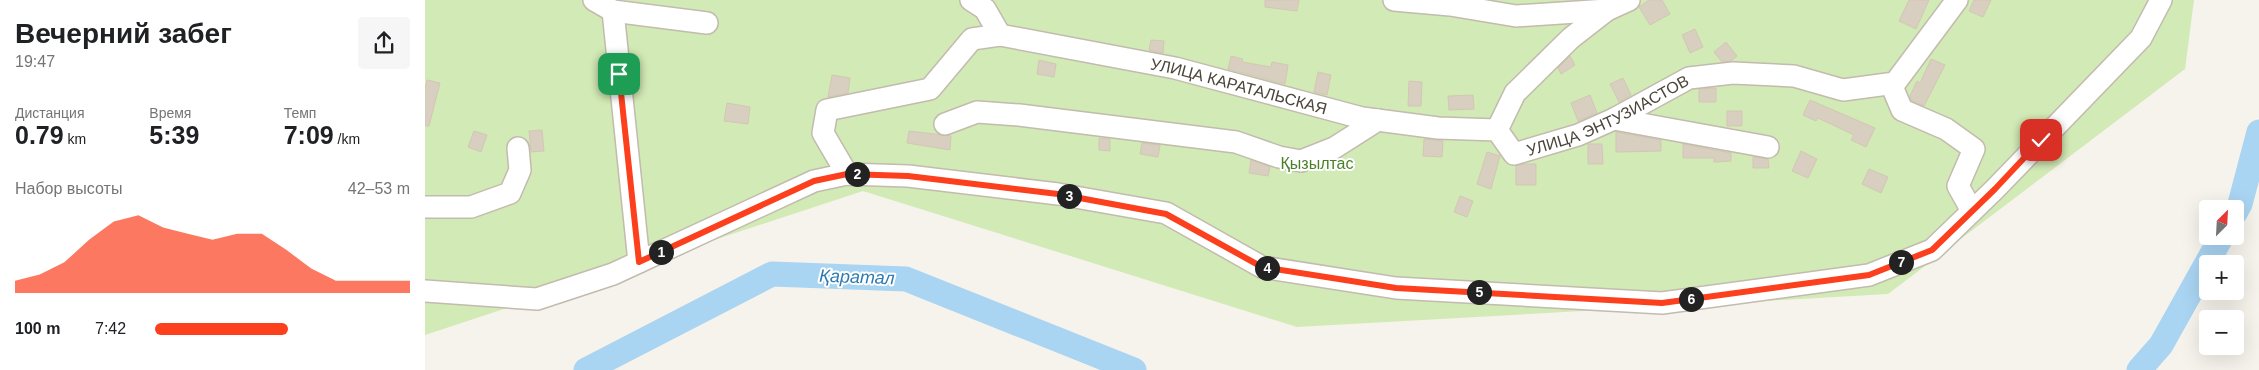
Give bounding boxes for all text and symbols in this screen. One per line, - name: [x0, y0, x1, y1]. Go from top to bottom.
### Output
- button: share: [358, 17, 410, 69]
- text: Вечерний забег: [15, 18, 232, 49]
- text: 19:47: [15, 53, 55, 70]
- pin: [598, 53, 640, 95]
- street label: УЛИЦА КАРАТАЛЬСКАЯ: [1149, 56, 1329, 117]
- icon: arrive: [605, 60, 633, 88]
- street label: УЛИЦА ЭНТУЗИАСТОВ: [1525, 72, 1692, 159]
- text: Дистанция: [15, 105, 85, 121]
- text: Время: [149, 105, 191, 121]
- text: Темп: [284, 105, 316, 121]
- pin: [2020, 119, 2062, 161]
- text: 0.79: [15, 121, 64, 149]
- text: 5:39: [149, 121, 199, 149]
- text: 7:09: [284, 121, 334, 149]
- icon: check: [2027, 126, 2055, 154]
- text: km: [64, 131, 86, 147]
- text: /km: [334, 131, 360, 147]
- park label: Қызылтас: [1280, 155, 1354, 172]
- pin: 2: [845, 162, 869, 186]
- text: 2: [854, 166, 861, 182]
- text: Набор высоты: [15, 180, 122, 197]
- text: 42–53 m: [348, 180, 410, 197]
- pin: 3: [1057, 184, 1081, 208]
- text: 3: [1066, 188, 1073, 204]
- north arrow: [2199, 200, 2244, 245]
- map controls: [2199, 200, 2244, 355]
- pin: 1: [649, 240, 673, 264]
- text: 1: [658, 244, 665, 260]
- pin: 7: [1889, 250, 1913, 274]
- text: 7: [1898, 254, 1905, 270]
- button: +: [2199, 255, 2244, 300]
- pin: 4: [1255, 256, 1279, 280]
- text: 4: [1264, 260, 1271, 276]
- water label: Қаратал: [819, 266, 895, 288]
- pin: 5: [1467, 280, 1491, 304]
- text: 5: [1476, 284, 1483, 300]
- pin: 6: [1679, 286, 1703, 312]
- text: 6: [1688, 291, 1695, 307]
- button: −: [2199, 310, 2244, 355]
- text: 100 m: [15, 320, 60, 337]
- text: 7:42: [95, 320, 126, 337]

